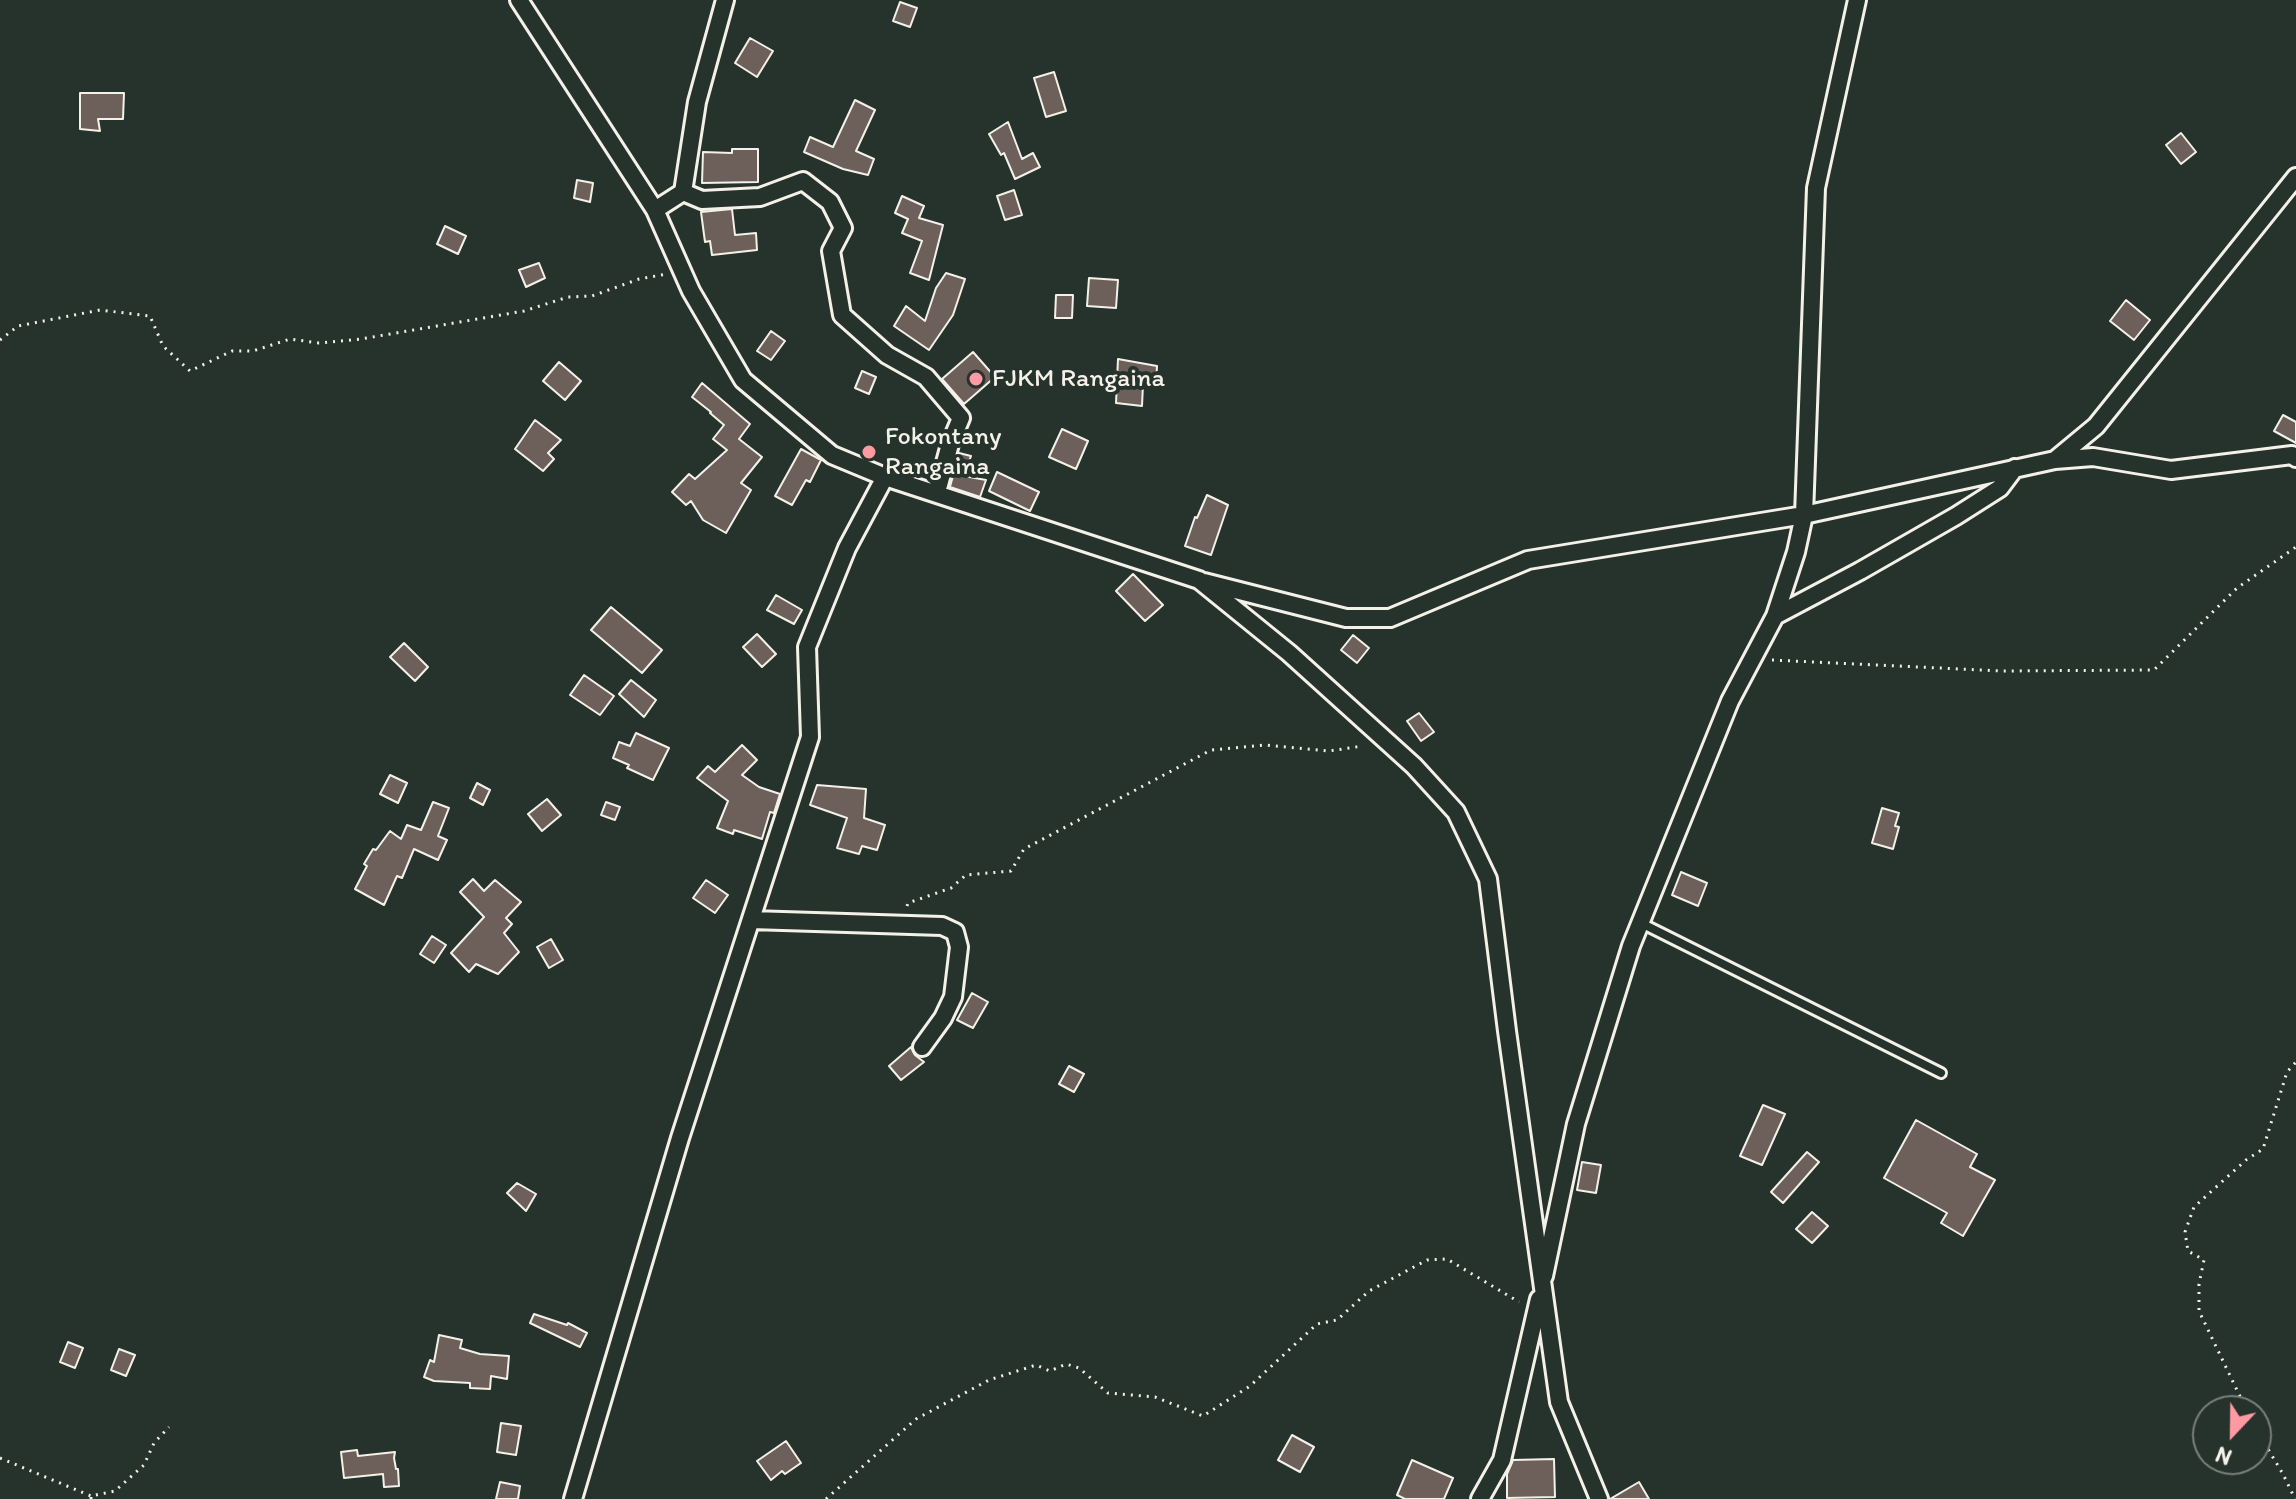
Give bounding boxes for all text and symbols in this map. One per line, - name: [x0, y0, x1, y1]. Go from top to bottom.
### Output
- place label: FJKM Rangaina: [992, 363, 1165, 395]
- marker: FJKM Rangaina: [967, 370, 985, 388]
- place label: Fokontany Rangaina: [885, 421, 1001, 482]
- marker: Fokontany Rangaina: [860, 443, 878, 461]
- north arrow: [2192, 1395, 2272, 1475]
- text: N: [2212, 1441, 2236, 1471]

